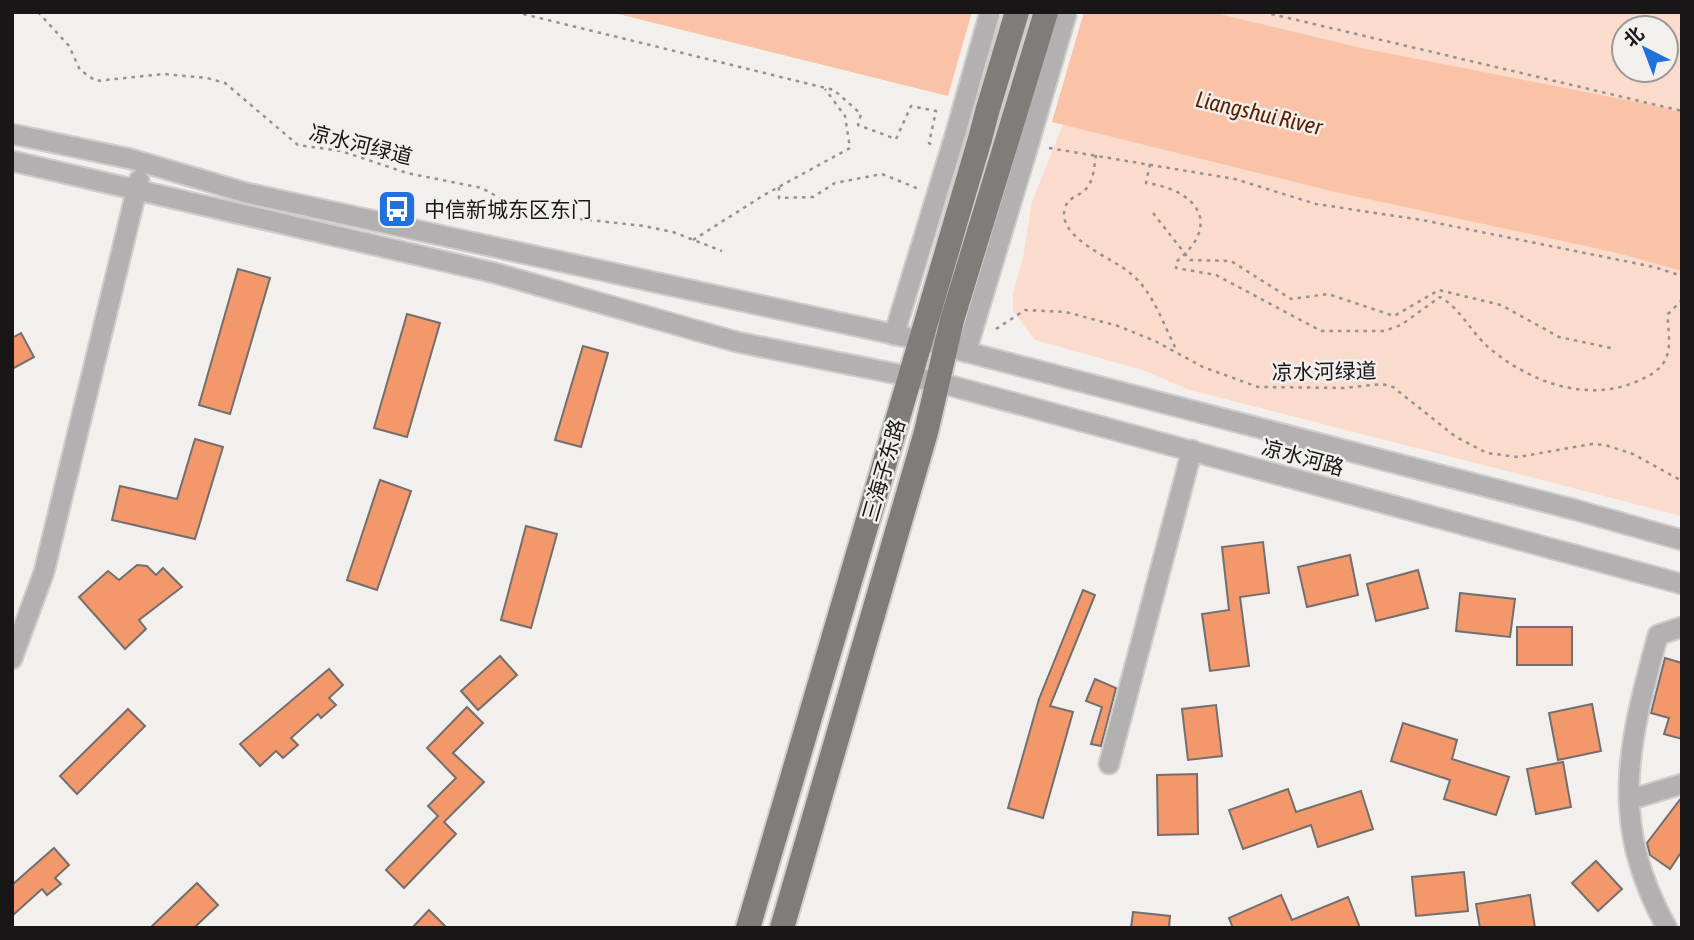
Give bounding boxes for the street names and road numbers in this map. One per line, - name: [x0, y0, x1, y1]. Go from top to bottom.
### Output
- street label: 凉水河绿道: [307, 120, 415, 168]
- street label: 凉水河绿道: [1271, 358, 1377, 384]
- street label: 三海子东路: [857, 416, 909, 524]
- street label: 凉水河路: [1259, 435, 1347, 479]

